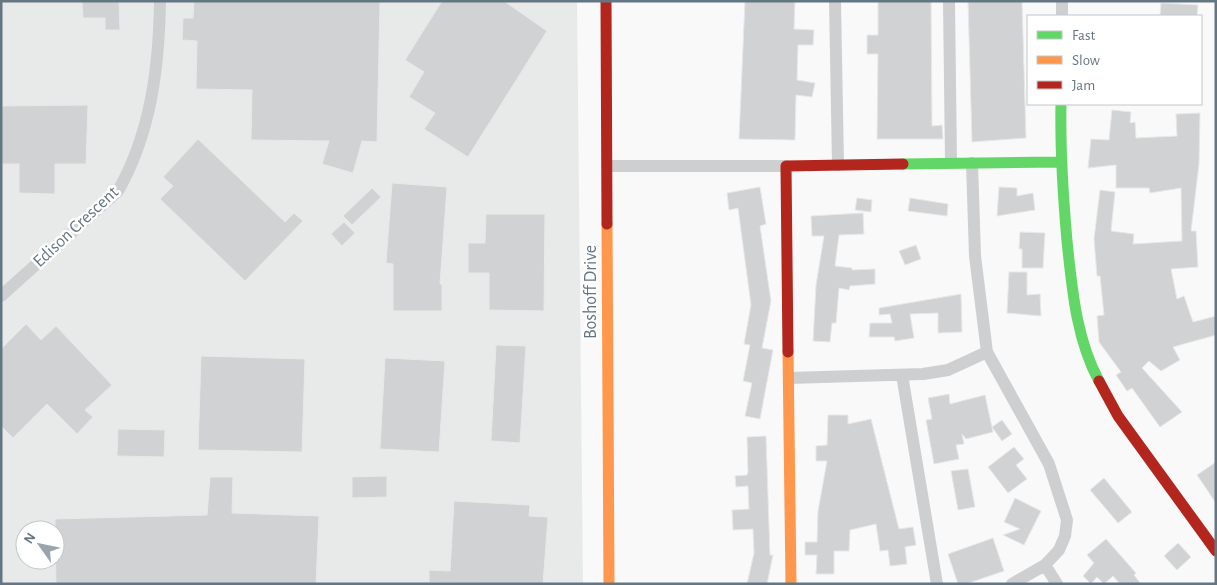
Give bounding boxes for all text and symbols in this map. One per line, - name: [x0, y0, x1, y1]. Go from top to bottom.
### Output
- legend: [1027, 15, 1202, 105]
- text: Fast: [1072, 28, 1096, 43]
- text: Slow: [1072, 53, 1100, 68]
- text: Jam: [1072, 78, 1095, 93]
- street label: Edison Crescent: [30, 183, 122, 271]
- street label: Boshoff Drive: [582, 245, 600, 339]
- north arrow: [15, 520, 65, 570]
- text: N: [21, 531, 38, 546]

